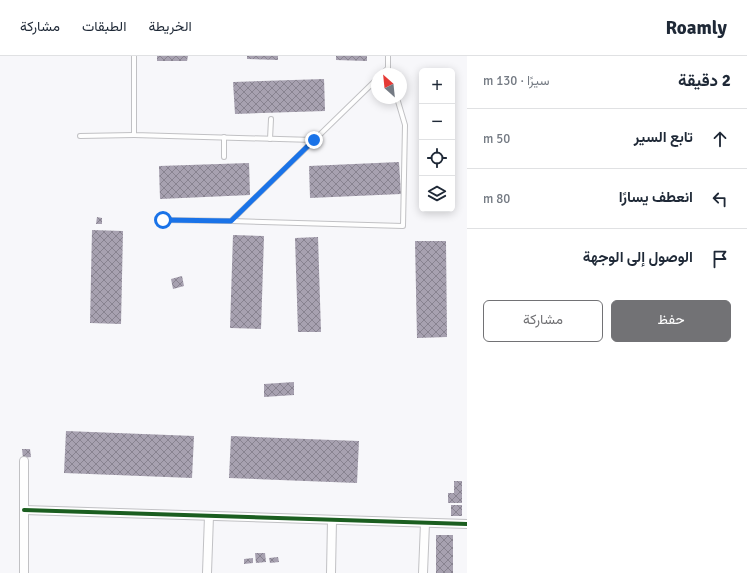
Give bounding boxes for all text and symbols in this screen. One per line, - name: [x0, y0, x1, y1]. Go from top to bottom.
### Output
- text: Roamly: [665, 16, 727, 40]
- text: مشاركة: [20, 18, 60, 35]
- text: الطبقات: [82, 18, 126, 35]
- text: الخريطة: [148, 18, 192, 35]
- north arrow: [371, 68, 407, 104]
- map controls: [419, 68, 455, 212]
- button: +: [419, 68, 455, 104]
- text: 2 دقيقة: [678, 70, 731, 91]
- text: سيرًا · 130 m: [483, 73, 550, 89]
- button: −: [419, 104, 455, 140]
- text: تابع السير: [634, 128, 693, 146]
- icon: ahead: [709, 128, 731, 150]
- route end: [305, 131, 323, 149]
- text: 50 m: [483, 131, 510, 147]
- button: locate: [419, 140, 455, 176]
- button: layers: [419, 176, 455, 212]
- text: انعطف يسارًا: [619, 188, 693, 206]
- icon: left: [709, 188, 731, 210]
- text: 80 m: [483, 191, 510, 207]
- route start: [154, 211, 172, 229]
- text: الوصول إلى الوجهة: [583, 248, 693, 266]
- icon: arrive: [709, 248, 731, 270]
- button: مشاركة: [483, 300, 603, 342]
- button: حفظ: [611, 300, 731, 342]

